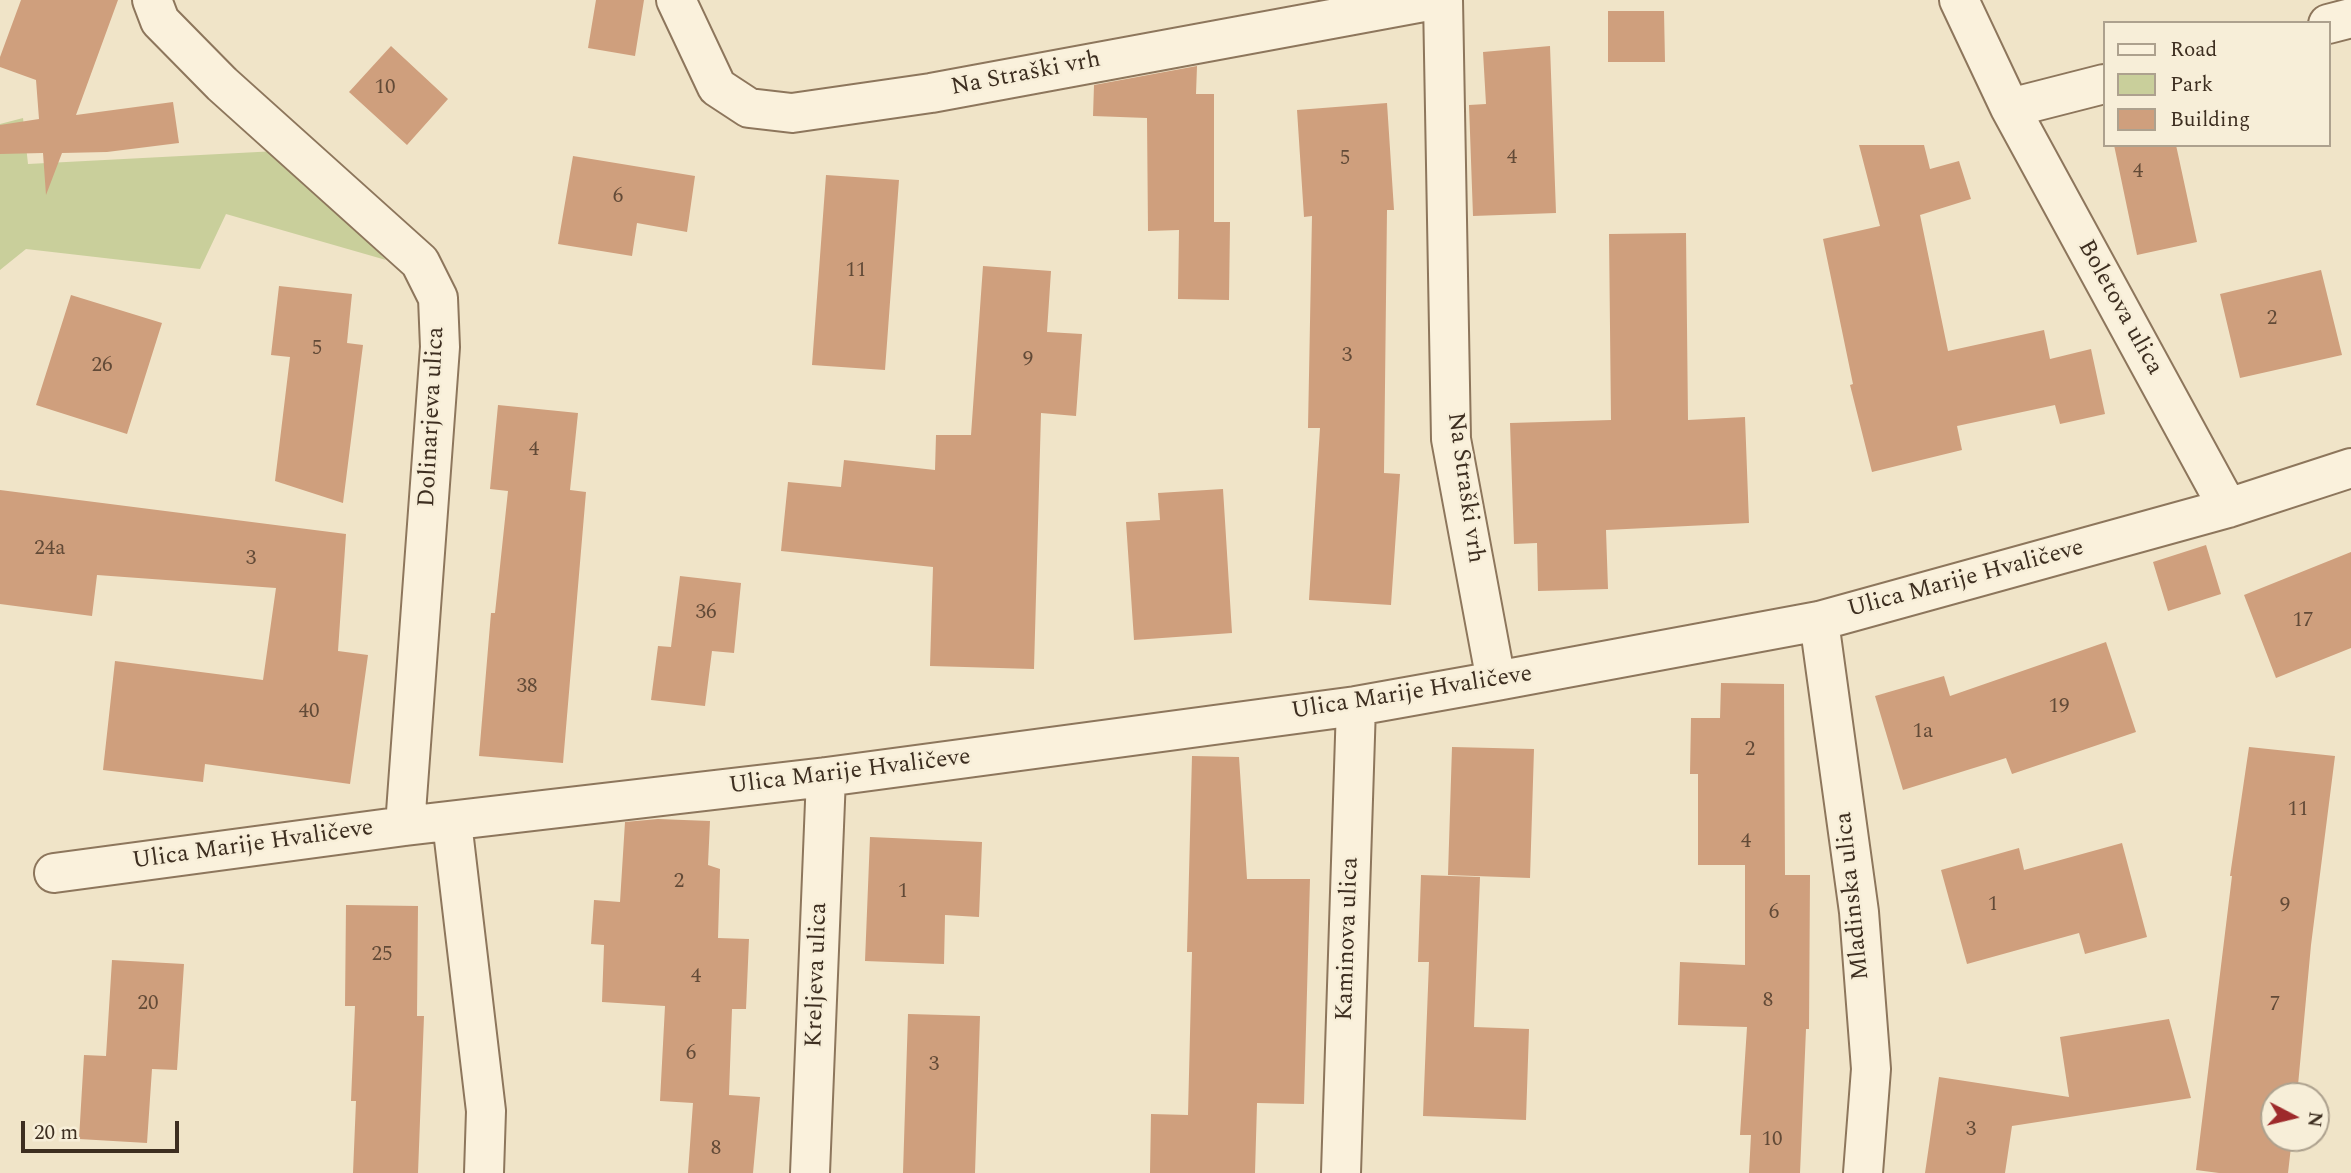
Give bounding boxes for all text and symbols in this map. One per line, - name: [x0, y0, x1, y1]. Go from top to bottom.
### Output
- legend: [2102, 21, 2330, 147]
- text: Road: [2170, 34, 2217, 66]
- street label: Na Straški vrh: [949, 46, 1103, 104]
- text: Park: [2170, 69, 2213, 101]
- house number: 10: [375, 76, 395, 102]
- text: Building: [2170, 104, 2250, 136]
- house number: 4: [1507, 146, 1517, 172]
- house number: 5: [1340, 147, 1350, 173]
- house number: 4: [2133, 160, 2143, 186]
- house number: 6: [613, 185, 623, 211]
- street label: Boletova ulica: [2070, 236, 2168, 380]
- house number: 11: [846, 259, 866, 285]
- house number: 2: [2267, 307, 2277, 333]
- street label: Dolinarjeva ulica: [414, 326, 452, 508]
- house number: 5: [312, 337, 322, 363]
- house number: 3: [1342, 344, 1352, 370]
- house number: 9: [1023, 348, 1033, 374]
- house number: 26: [92, 354, 112, 380]
- street label: Na Straški vrh: [1439, 411, 1489, 565]
- house number: 4: [529, 438, 539, 464]
- street label: Ulica Marije Hvaličeve: [1845, 535, 2087, 625]
- house number: 24a: [34, 537, 66, 563]
- house number: 3: [246, 547, 256, 573]
- house number: 36: [696, 601, 716, 627]
- house number: 17: [2293, 609, 2313, 635]
- street label: Ulica Marije Hvaličeve: [1290, 661, 1534, 727]
- house number: 38: [517, 675, 537, 701]
- house number: 19: [2049, 695, 2069, 721]
- house number: 40: [299, 700, 319, 726]
- house number: 1a: [1913, 720, 1933, 746]
- house number: 2: [1745, 738, 1755, 764]
- street label: Ulica Marije Hvaličeve: [727, 744, 973, 802]
- house number: 11: [2288, 798, 2308, 824]
- street label: Mladinska ulica: [1831, 810, 1877, 982]
- street label: Ulica Marije Hvaličeve: [131, 815, 375, 877]
- house number: 4: [1741, 830, 1751, 856]
- street label: Kaminova ulica: [1332, 857, 1366, 1021]
- house number: 2: [674, 870, 684, 896]
- house number: 1: [898, 880, 908, 906]
- house number: 1: [1988, 893, 1998, 919]
- house number: 9: [2280, 894, 2290, 920]
- house number: 6: [1769, 901, 1779, 927]
- street label: Kreljeva ulica: [801, 902, 835, 1048]
- house number: 25: [372, 943, 392, 969]
- house number: 4: [691, 965, 701, 991]
- house number: 8: [1763, 989, 1773, 1015]
- house number: 20: [138, 992, 158, 1018]
- house number: 7: [2270, 993, 2280, 1019]
- house number: 6: [686, 1042, 696, 1068]
- house number: 3: [929, 1053, 939, 1079]
- north arrow: [2260, 1082, 2330, 1152]
- scale bar: [24, 1106, 182, 1150]
- text: N: [2299, 1110, 2330, 1129]
- text: 20 m: [34, 1117, 78, 1149]
- house number: 3: [1966, 1118, 1976, 1144]
- house number: 10: [1762, 1128, 1782, 1154]
- house number: 8: [711, 1137, 721, 1163]

